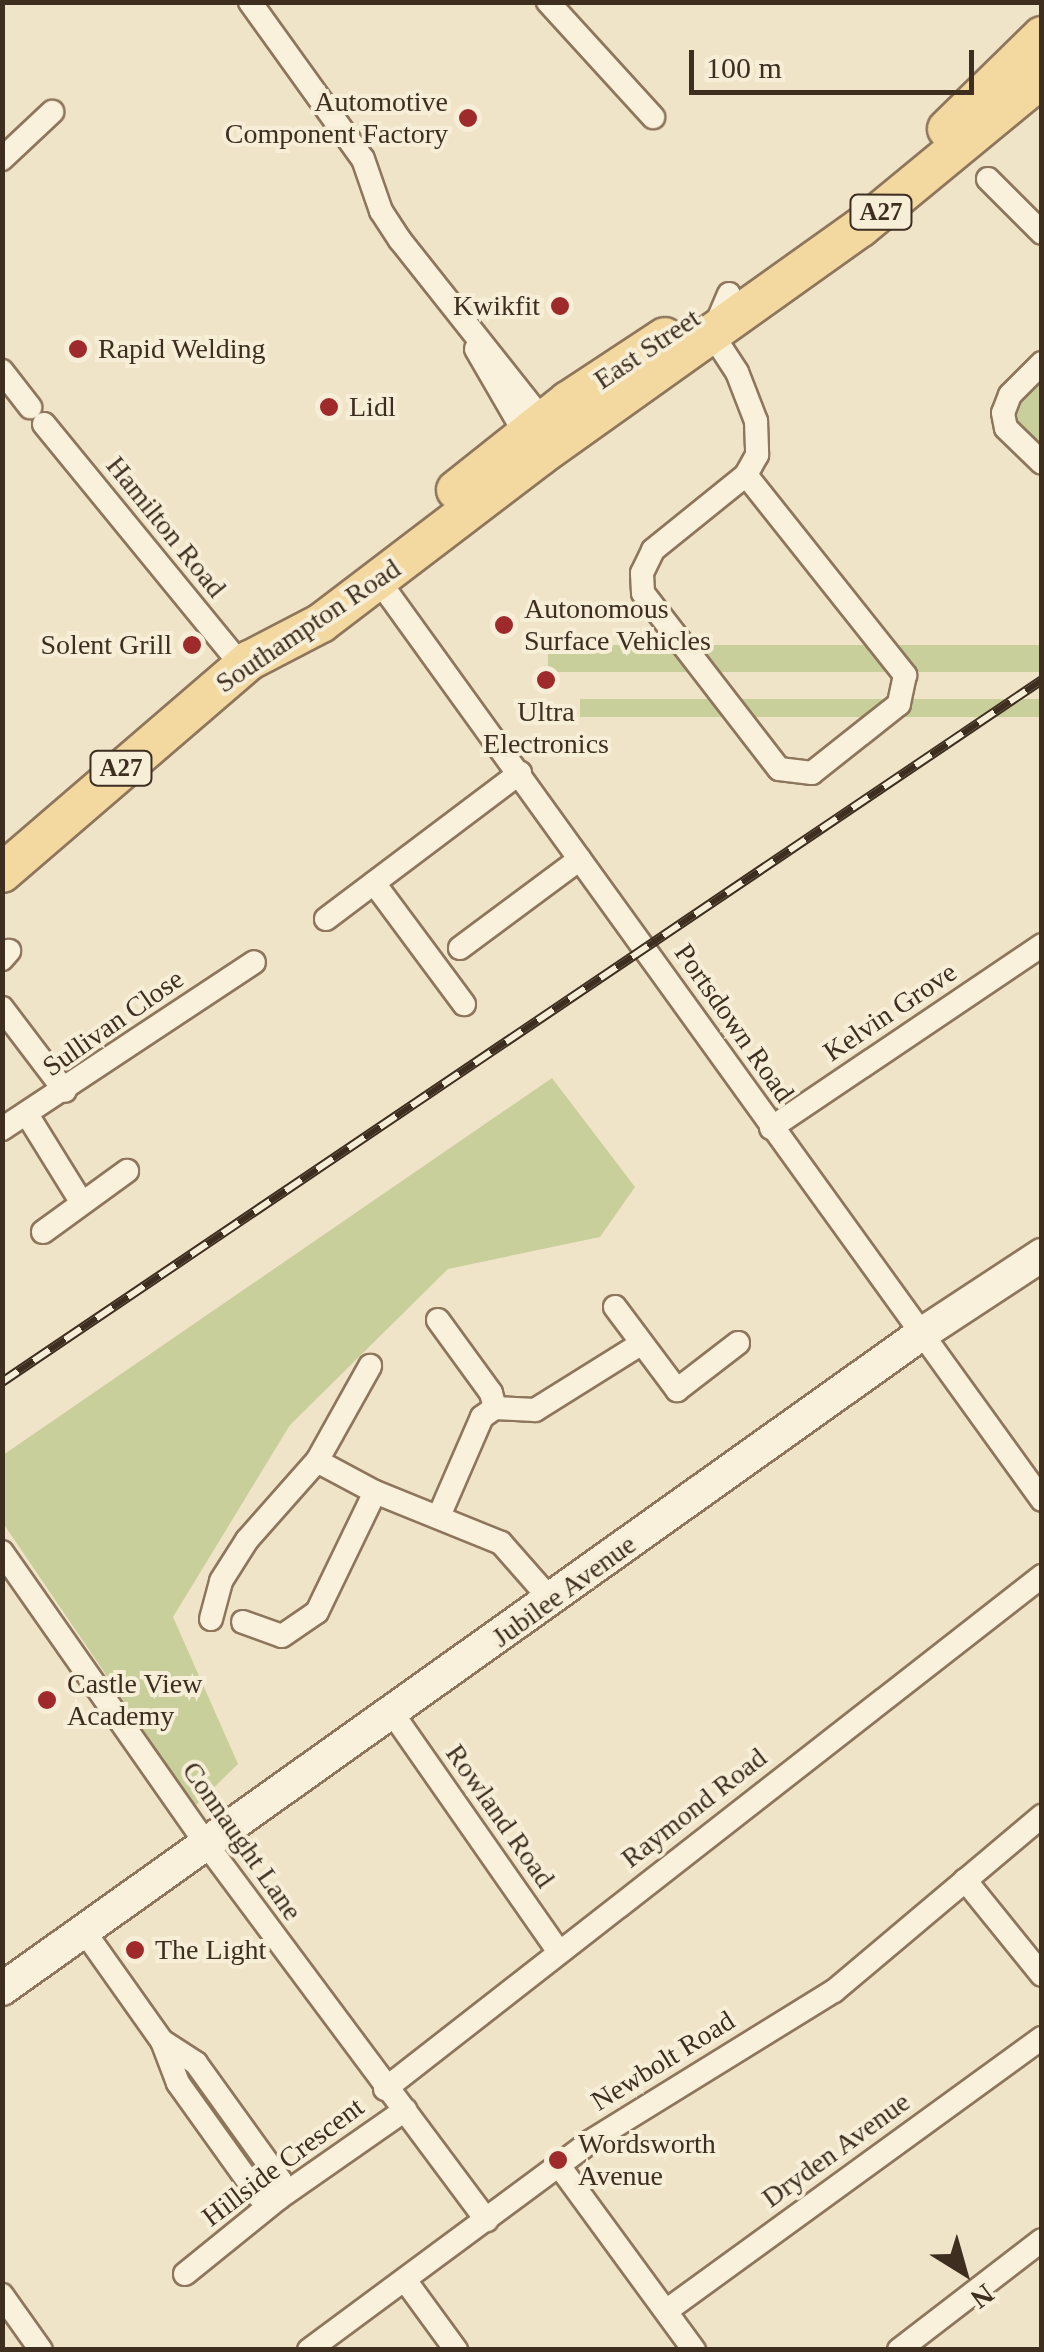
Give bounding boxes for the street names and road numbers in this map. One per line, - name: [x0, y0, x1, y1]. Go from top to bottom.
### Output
- road number: A27: [848, 192, 914, 232]
- street label: East Street: [588, 301, 706, 397]
- street label: Hamilton Road: [99, 450, 233, 604]
- street label: Southampton Road: [209, 552, 407, 700]
- road number: A27: [88, 748, 154, 788]
- street label: Portsdown Road: [667, 937, 801, 1109]
- street label: Kelvin Grove: [817, 955, 963, 1069]
- street label: Sullivan Close: [36, 962, 190, 1084]
- street label: Jubilee Avenue: [485, 1527, 643, 1655]
- street label: Rowland Road: [438, 1738, 562, 1894]
- street label: Raymond Road: [615, 1741, 773, 1875]
- street label: Connaught Lane: [175, 1755, 309, 1927]
- street label: Newbolt Road: [585, 2004, 741, 2118]
- street label: Dryden Avenue: [755, 2085, 917, 2215]
- street label: Hillside Crescent: [196, 2090, 370, 2234]

